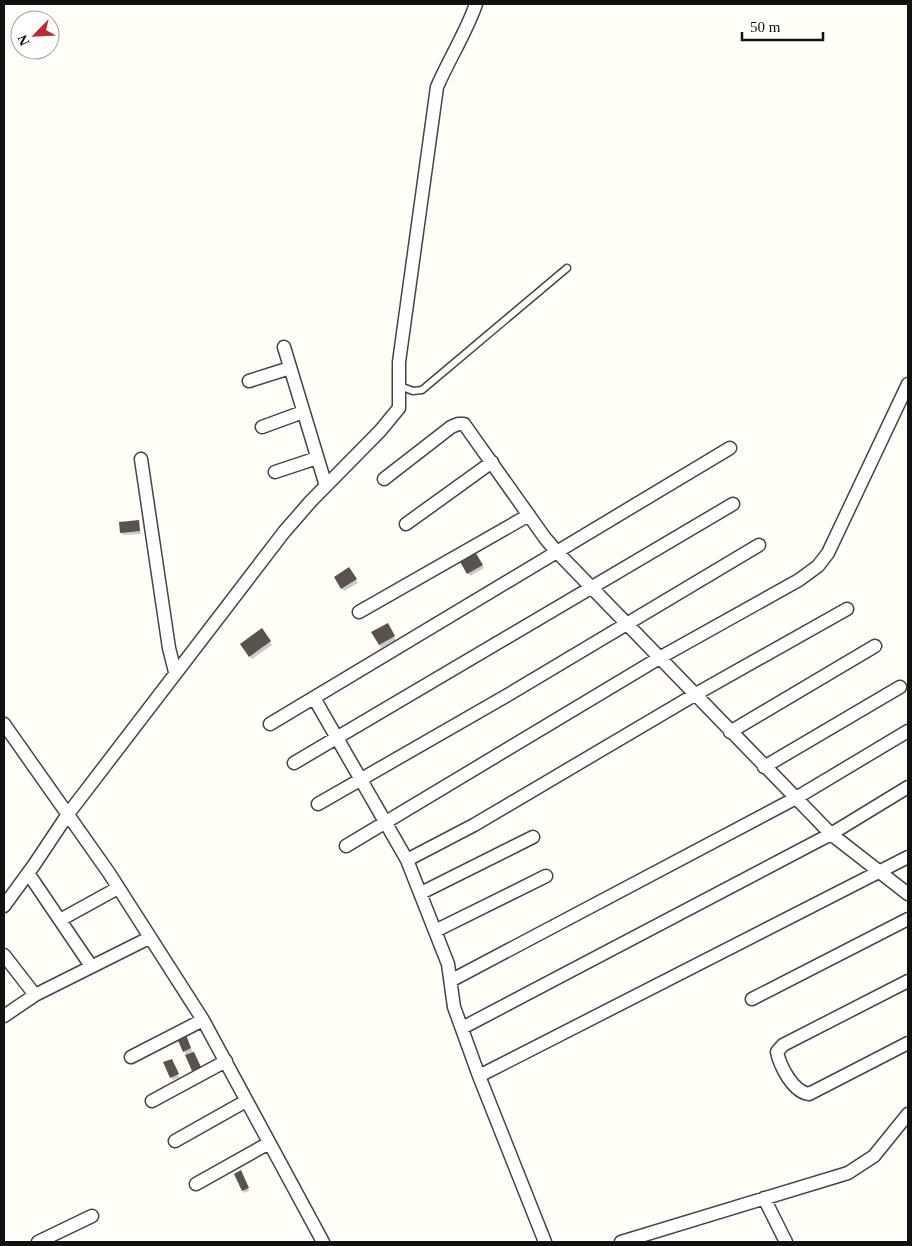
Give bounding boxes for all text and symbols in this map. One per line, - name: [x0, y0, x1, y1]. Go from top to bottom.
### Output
- north arrow: [10, 10, 60, 60]
- scale bar: [742, 10, 823, 42]
- text: 50 m: [750, 19, 781, 35]
- text: N: [15, 32, 32, 48]

